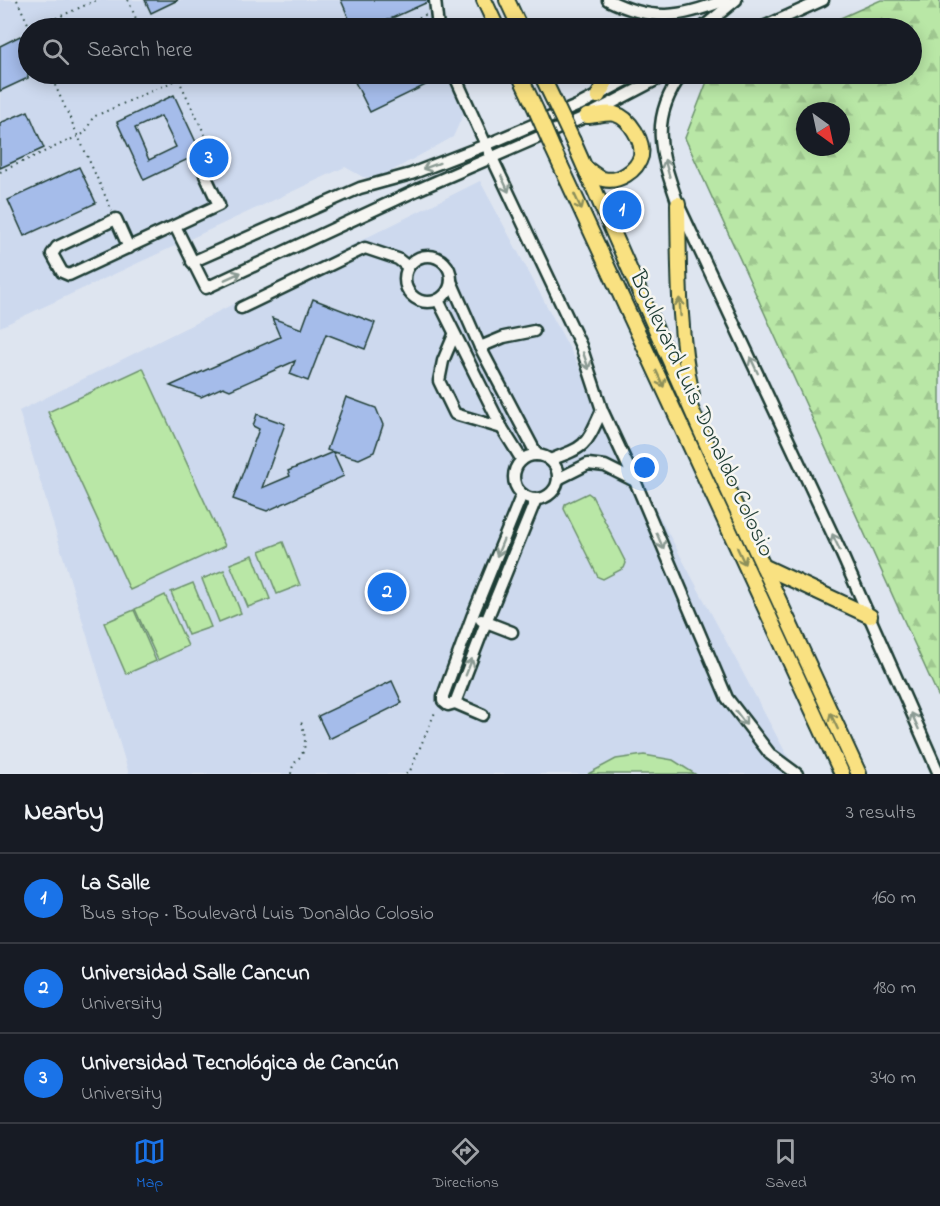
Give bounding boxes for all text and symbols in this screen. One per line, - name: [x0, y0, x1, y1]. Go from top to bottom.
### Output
- search box: [18, 18, 922, 84]
- icon: search: [39, 35, 72, 68]
- text: Search here: [87, 35, 192, 67]
- north arrow: [796, 102, 850, 156]
- pin: 3: [190, 136, 228, 180]
- one-way arrow: [661, 159, 672, 178]
- one-way arrow: [422, 162, 441, 173]
- one-way arrow: [500, 175, 511, 193]
- pin: 1: [602, 188, 642, 232]
- one-way arrow: [573, 192, 584, 210]
- street label: Boulevard Luis Donaldo Colosio: [619, 264, 783, 563]
- one-way arrow: [223, 269, 241, 281]
- one-way arrow: [675, 297, 686, 317]
- one-way arrow: [582, 351, 593, 370]
- one-way arrow: [748, 357, 760, 375]
- one-way arrow: [655, 370, 666, 388]
- your location: [630, 453, 659, 482]
- one-way arrow: [655, 532, 666, 550]
- one-way arrow: [830, 534, 842, 552]
- one-way arrow: [494, 538, 505, 557]
- one-way arrow: [737, 547, 748, 565]
- pin: 2: [368, 570, 406, 614]
- one-way arrow: [464, 658, 475, 677]
- one-way arrow: [735, 710, 747, 726]
- one-way arrow: [828, 712, 840, 730]
- one-way arrow: [909, 712, 920, 730]
- text: Nearby: [24, 794, 103, 832]
- text: 3 results: [846, 799, 916, 828]
- text: La Salle: [81, 868, 150, 900]
- text: 1: [40, 884, 47, 913]
- text: 160 m: [872, 884, 916, 913]
- text: Bus stop · Boulevard Luis Donaldo Colosio: [81, 900, 434, 929]
- text: Universidad Salle Cancun: [81, 958, 310, 990]
- text: 2: [39, 974, 48, 1003]
- text: 180 m: [873, 974, 916, 1003]
- text: University: [81, 990, 162, 1019]
- text: Universidad Tecnológica de Cancún: [81, 1048, 398, 1080]
- text: 3: [39, 1064, 48, 1093]
- text: 340 m: [870, 1064, 916, 1093]
- text: University: [81, 1080, 162, 1109]
- tab: Map: [133, 1135, 166, 1195]
- tab: Directions: [432, 1135, 499, 1195]
- tab: Saved: [765, 1135, 807, 1195]

